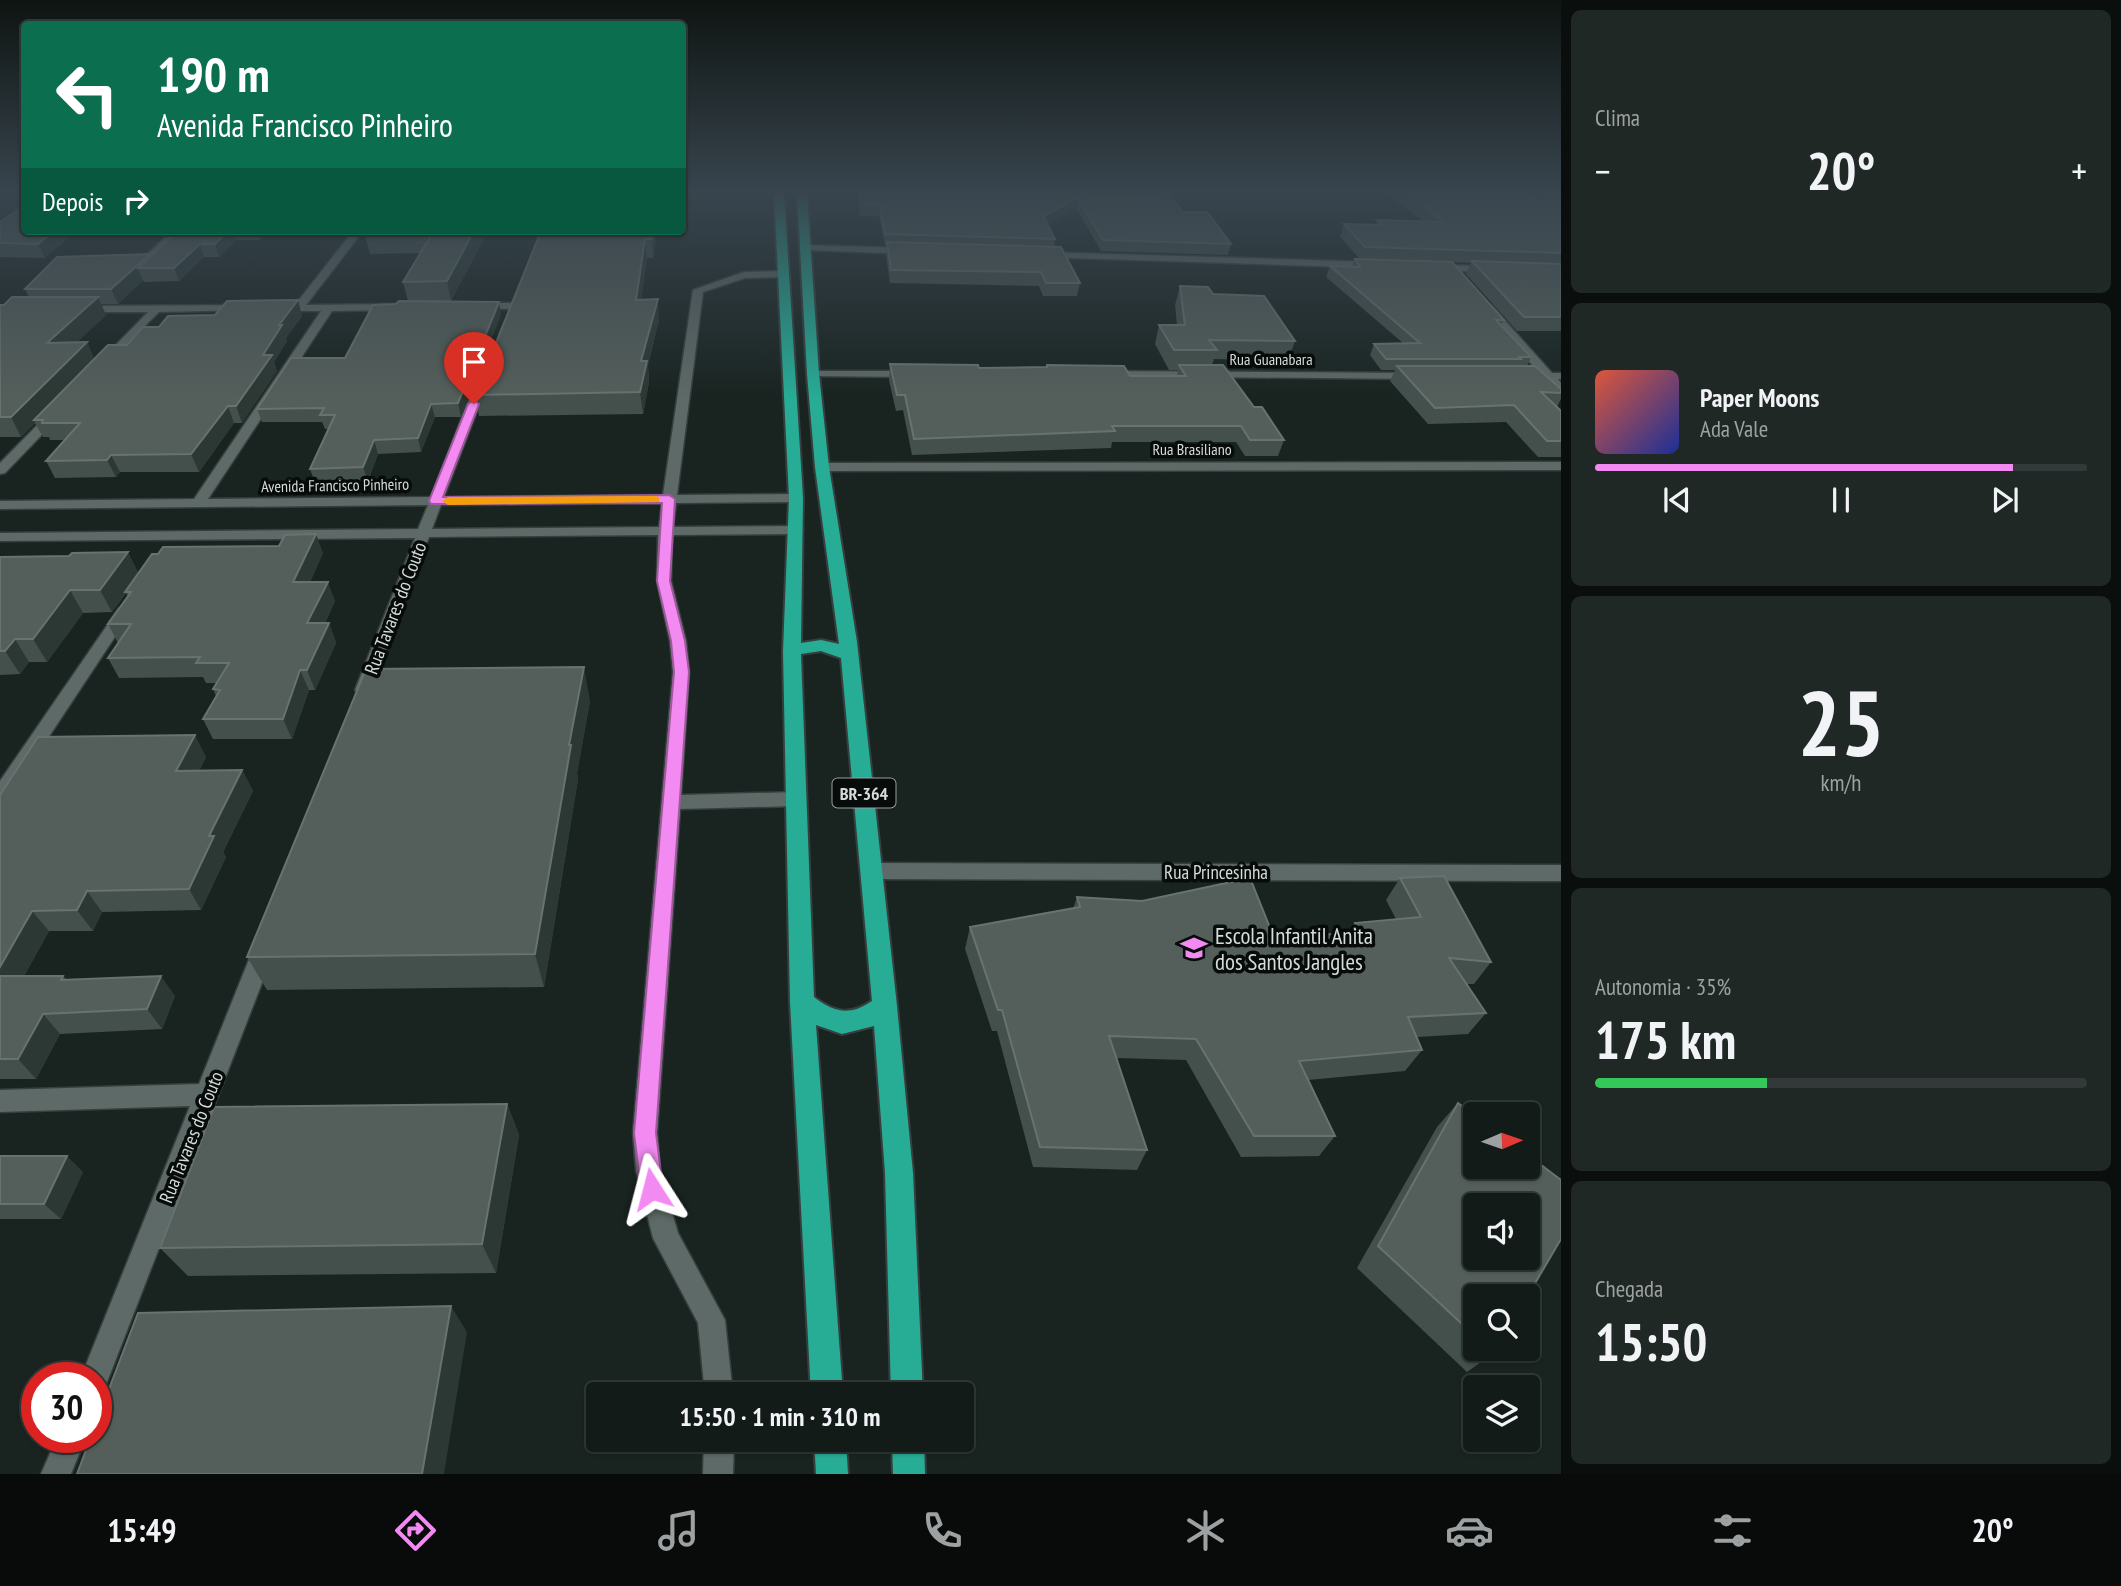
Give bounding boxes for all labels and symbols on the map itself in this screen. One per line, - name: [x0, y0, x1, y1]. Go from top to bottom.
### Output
- pin: [444, 332, 504, 404]
- street label: Rua Guanabara: [1229, 349, 1313, 369]
- street label: Rua Brasiliano: [1152, 439, 1232, 459]
- street label: Avenida Francisco Pinheiro: [261, 474, 409, 496]
- street label: Rua Tavares do Couto: [359, 538, 431, 678]
- road number: BR-364: [832, 778, 896, 808]
- street label: Rua Princesinha: [1164, 860, 1268, 884]
- place label: Escola Infantil Anita dos Santos Jangles: [1215, 921, 1373, 976]
- school or university icon: Escola Infantil Anita dos Santos Jangles: [1179, 933, 1209, 963]
- street label: Rua Tavares do Couto: [154, 1068, 228, 1206]
- north arrow: [1463, 1102, 1540, 1180]
- position arrow: [615, 1152, 689, 1226]
- speed limit sign: 30: [21, 1362, 112, 1453]

